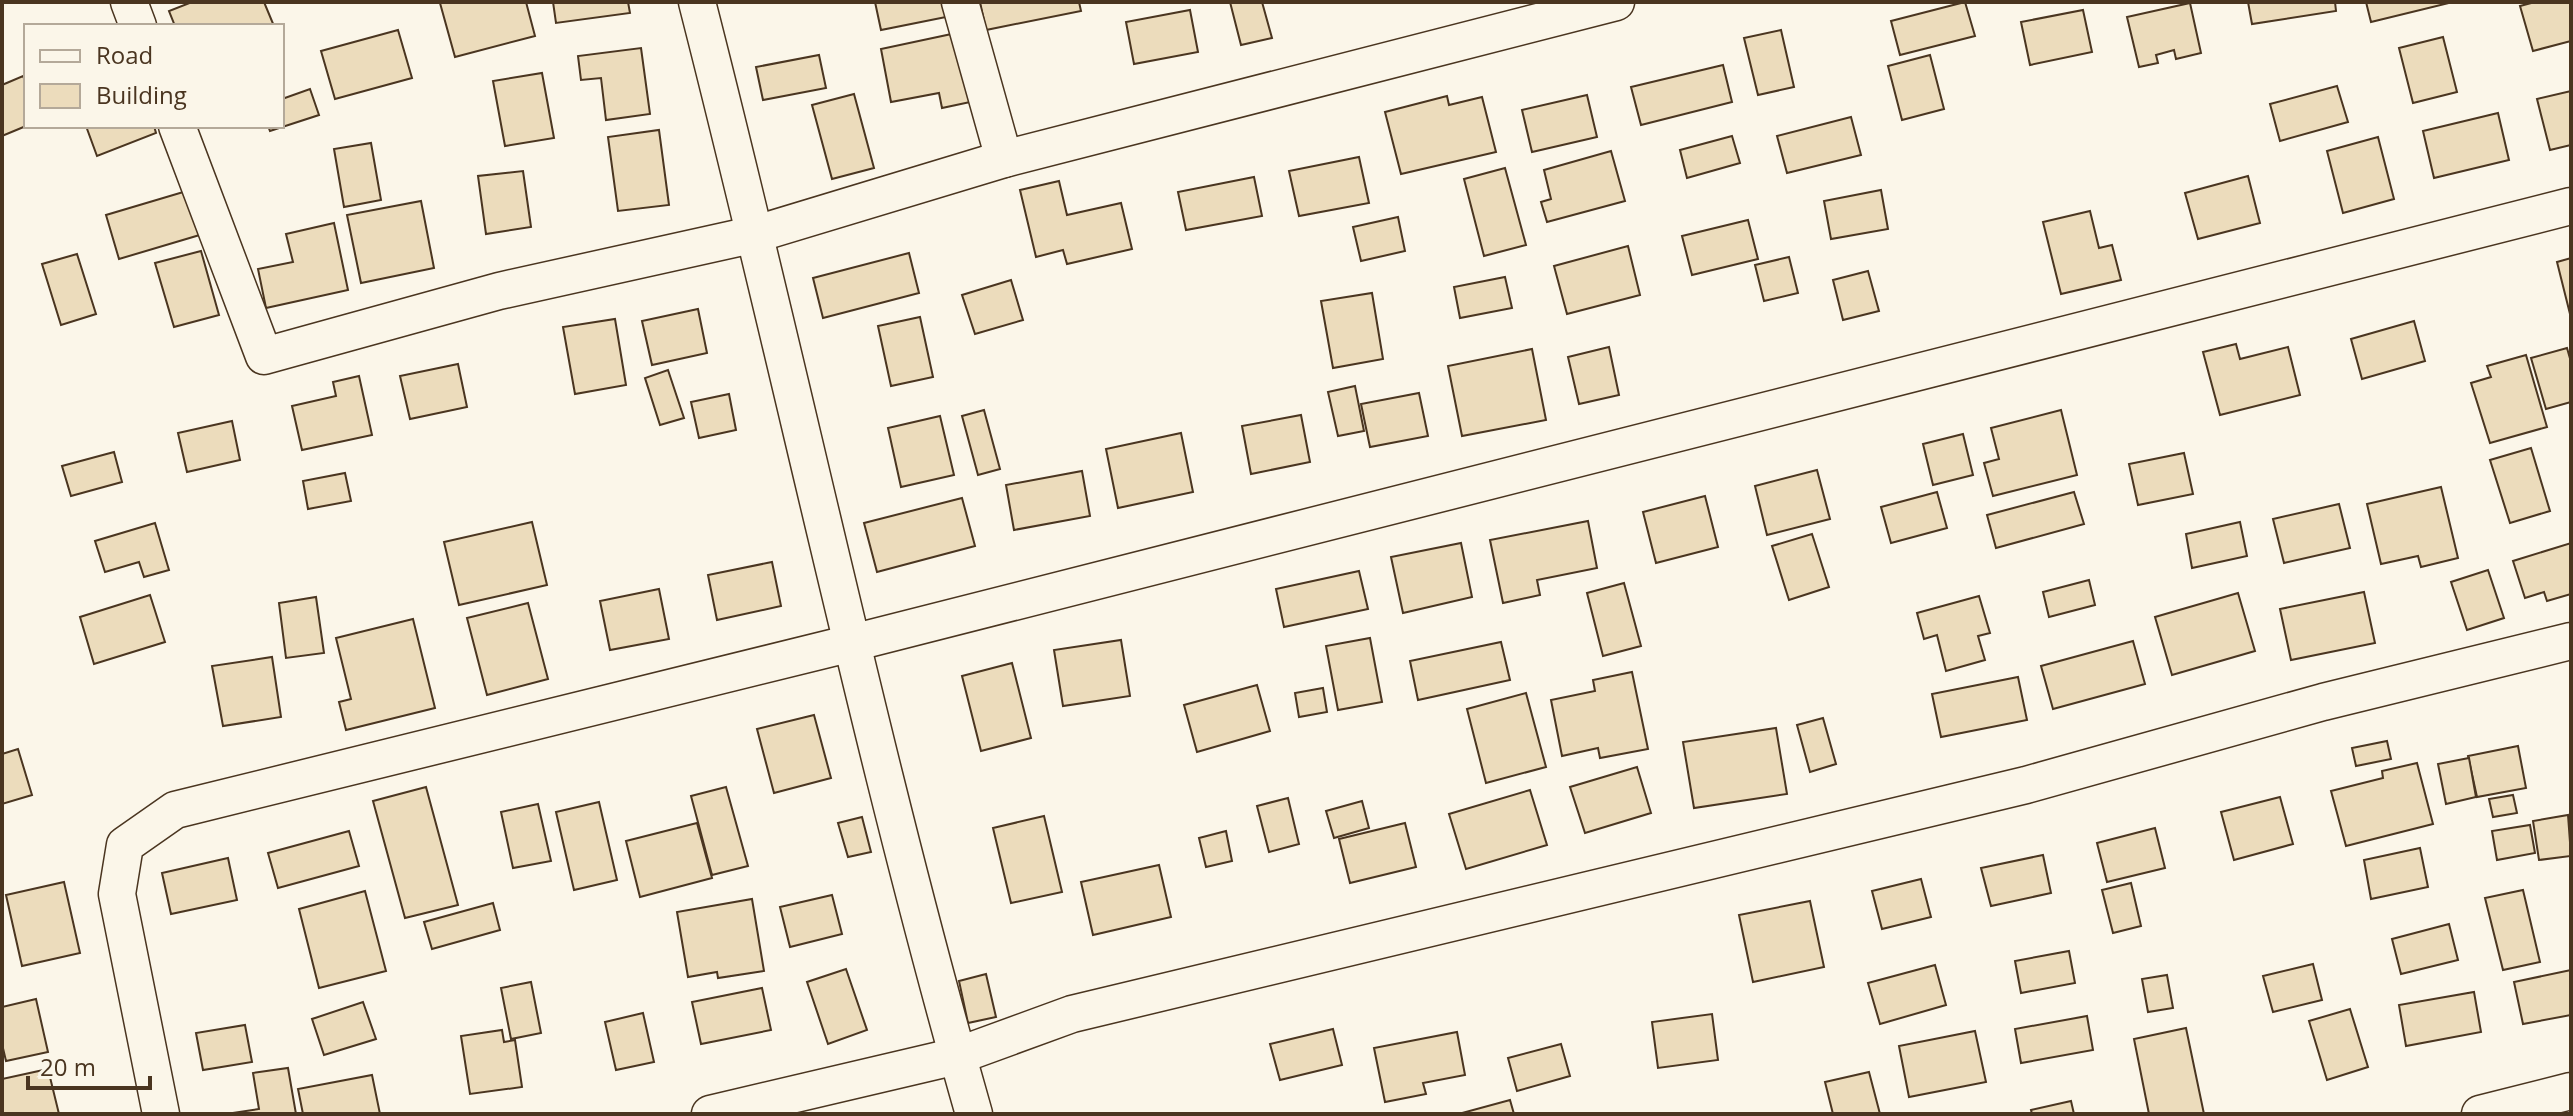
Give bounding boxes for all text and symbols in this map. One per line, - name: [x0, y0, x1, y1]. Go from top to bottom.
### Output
- legend: [24, 24, 284, 128]
- text: Road: [96, 38, 153, 71]
- text: Building: [96, 78, 187, 111]
- scale bar: [28, 1040, 150, 1090]
- text: 20 m: [40, 1050, 96, 1083]

